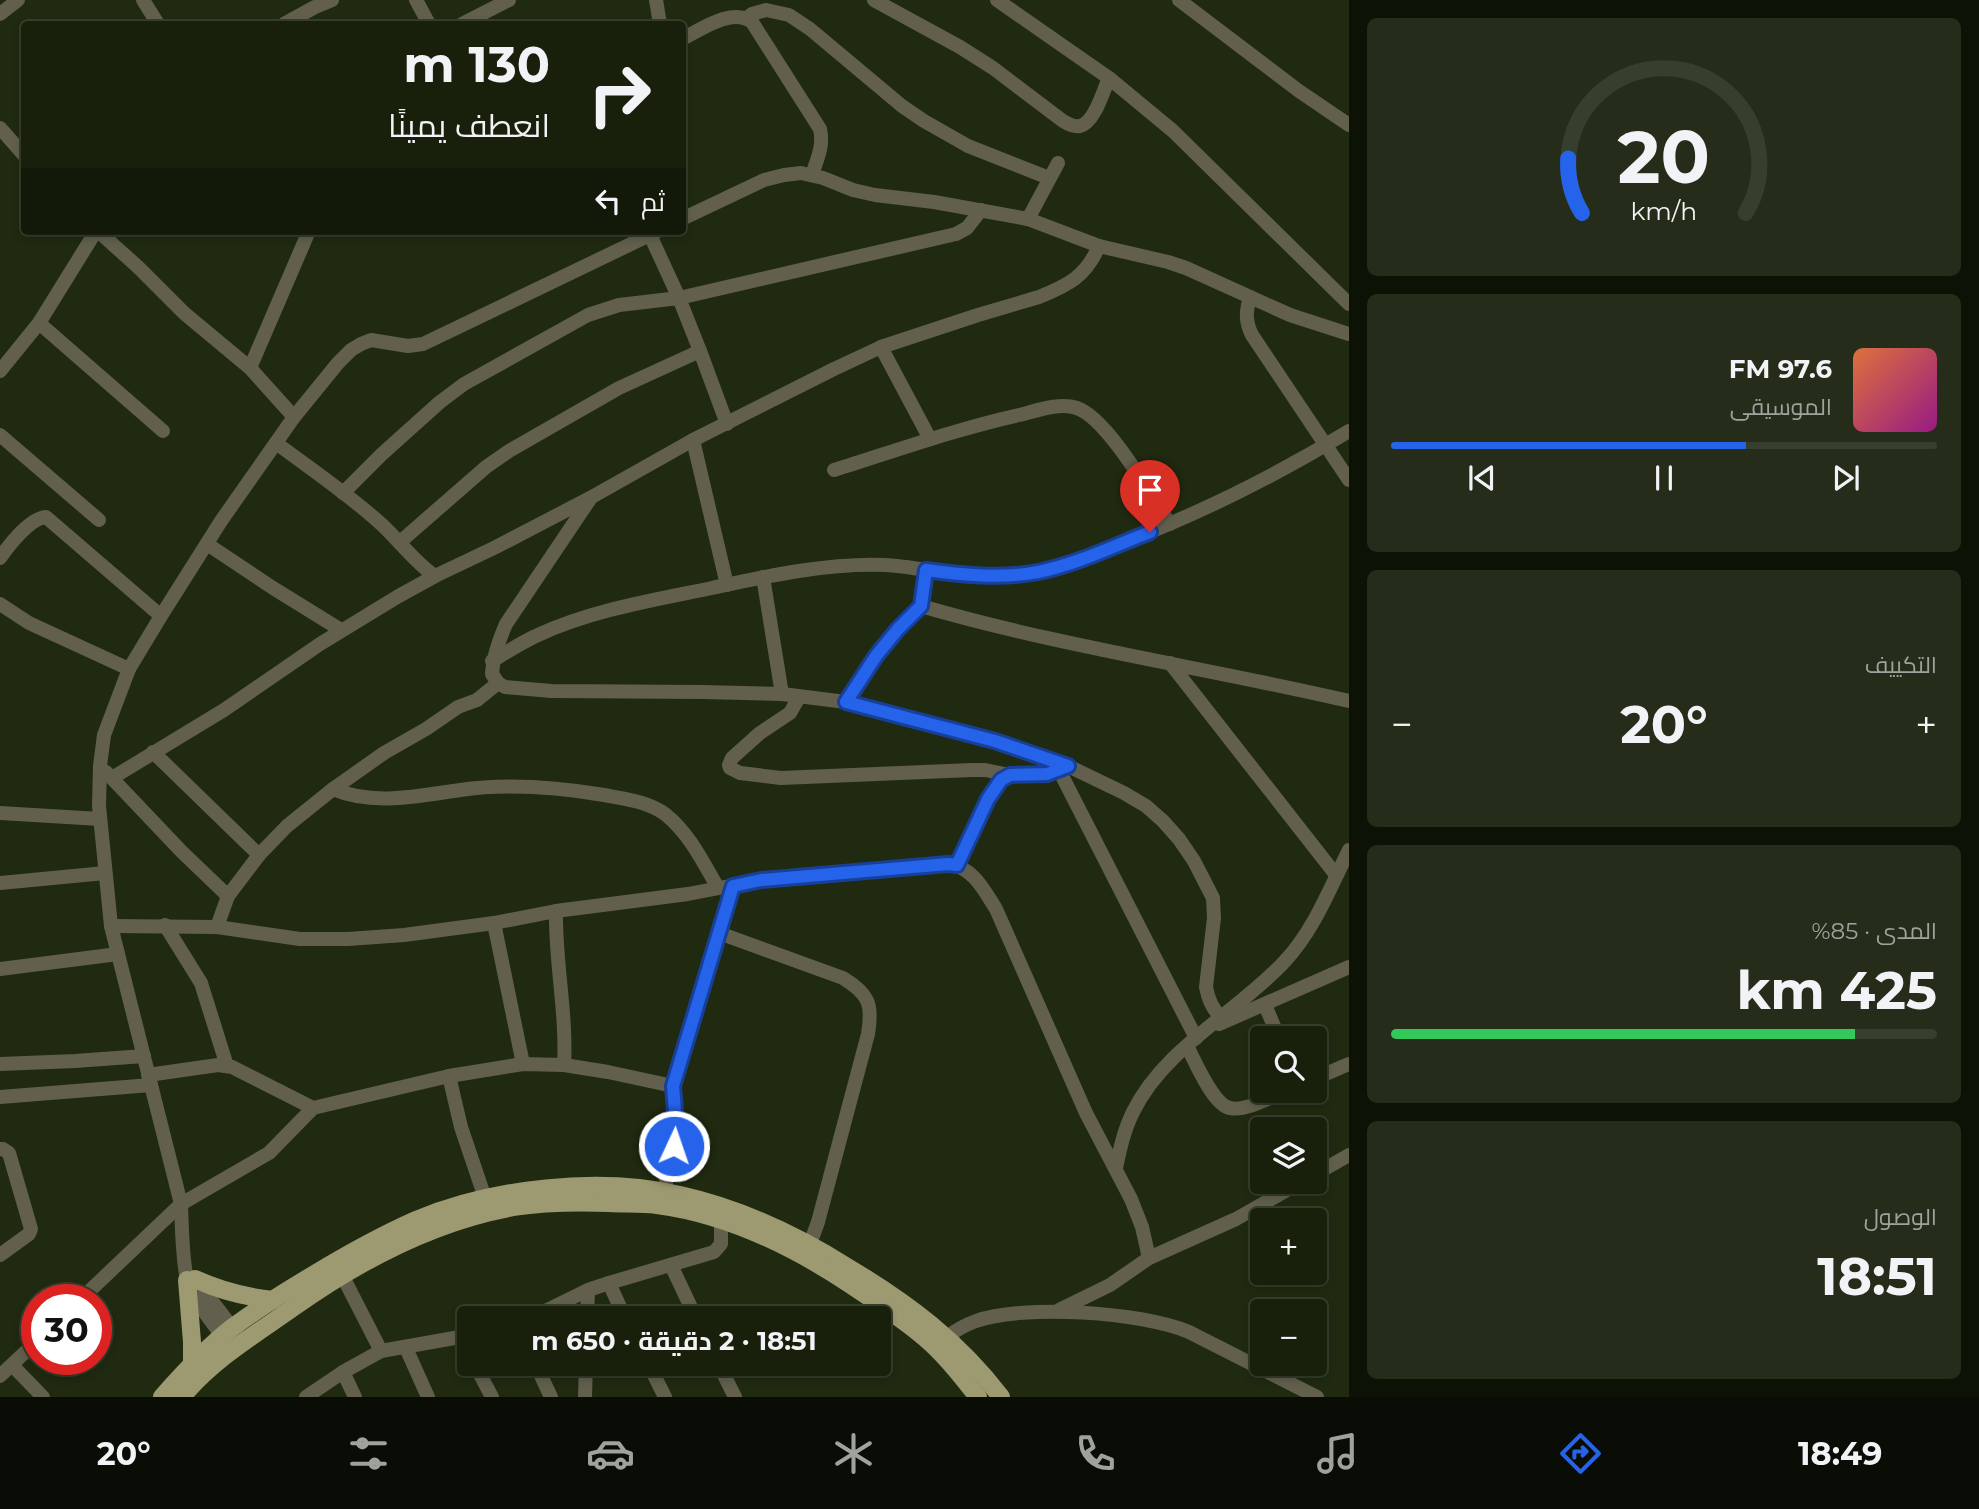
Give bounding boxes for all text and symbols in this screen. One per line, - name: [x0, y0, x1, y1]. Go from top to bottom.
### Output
- text: 130 m: [403, 35, 550, 94]
- icon: right: [574, 49, 665, 140]
- text: انعطف يمينًا: [388, 106, 550, 145]
- text: 20: [1618, 113, 1710, 201]
- icon: left: [589, 182, 627, 220]
- text: ثم: [641, 186, 665, 218]
- text: km/h: [1631, 196, 1697, 226]
- text: 97.6 FM: [1729, 353, 1832, 385]
- text: الموسيقى: [1730, 393, 1832, 421]
- icon: previous: [1463, 459, 1501, 497]
- icon: pause: [1645, 459, 1683, 497]
- icon: next: [1827, 459, 1865, 497]
- pin: [1120, 460, 1180, 532]
- icon: arrive: [1131, 471, 1169, 509]
- text: التكييف: [1865, 651, 1937, 679]
- text: 20°: [1620, 693, 1708, 756]
- text: −: [1391, 701, 1413, 748]
- text: +: [1915, 701, 1937, 748]
- text: المدى · 85%: [1811, 917, 1937, 945]
- text: 425 km: [1736, 959, 1937, 1022]
- map controls: [1250, 1026, 1327, 1376]
- button: search: [1250, 1026, 1327, 1103]
- position arrow: [637, 1109, 711, 1183]
- button: layers: [1250, 1117, 1327, 1194]
- text: الوصول: [1864, 1203, 1937, 1231]
- button: +: [1250, 1208, 1327, 1285]
- text: 18:51: [1817, 1245, 1937, 1308]
- speed limit sign: 30: [21, 1284, 112, 1375]
- button: −: [1250, 1299, 1327, 1376]
- text: 18:51 · 2 دقيقة · 650 m: [531, 1325, 817, 1357]
- icon: filters: [344, 1429, 393, 1478]
- icon: car: [586, 1429, 635, 1478]
- icon: climate: [829, 1429, 878, 1478]
- icon: phone: [1071, 1429, 1120, 1478]
- icon: music: [1313, 1429, 1362, 1478]
- icon: directions: [1556, 1429, 1605, 1478]
- text: 20°: [97, 1434, 151, 1473]
- text: 18:49: [1798, 1434, 1882, 1473]

